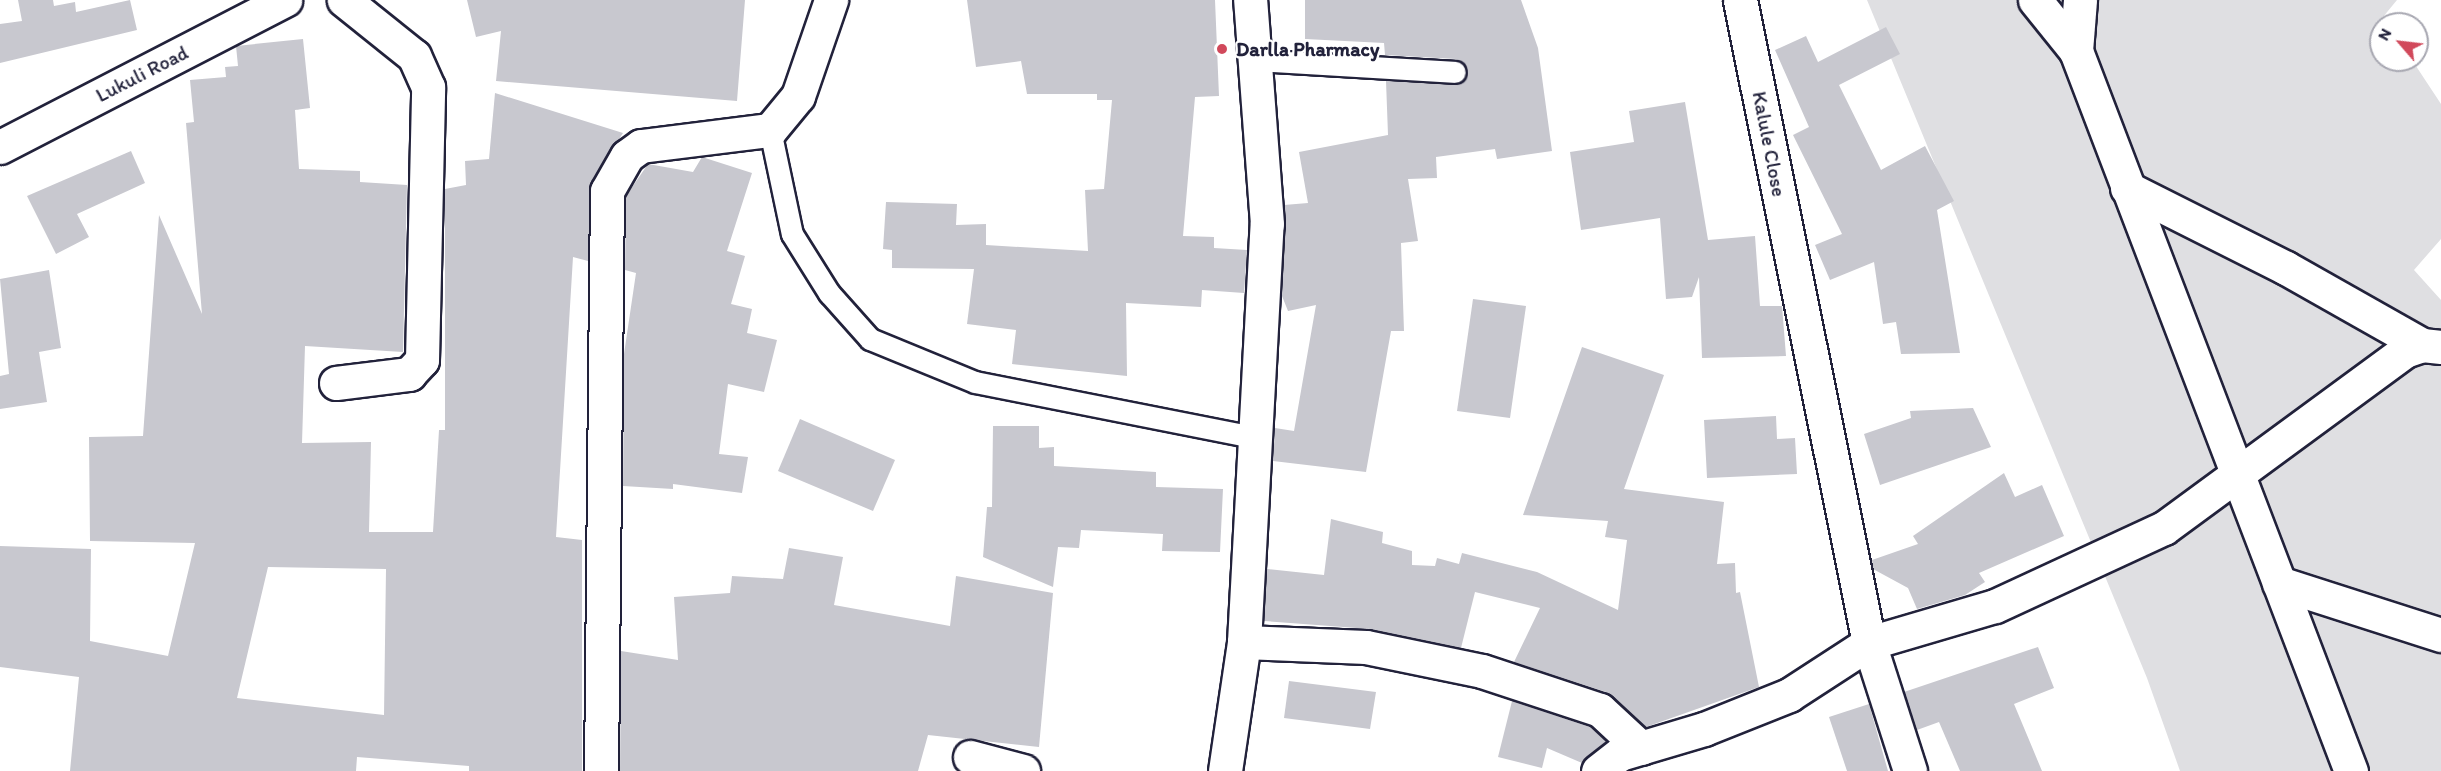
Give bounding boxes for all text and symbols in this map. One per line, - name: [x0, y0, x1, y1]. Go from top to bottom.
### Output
- north arrow: [2369, 12, 2429, 72]
- text: N: [2374, 25, 2395, 43]
- place label: Darlla Pharmacy: [1236, 37, 1379, 61]
- street label: Lukuli Road: [92, 40, 192, 108]
- marker: Darlla Pharmacy: [1213, 40, 1231, 58]
- street label: Kalule Close: [1747, 89, 1791, 199]

